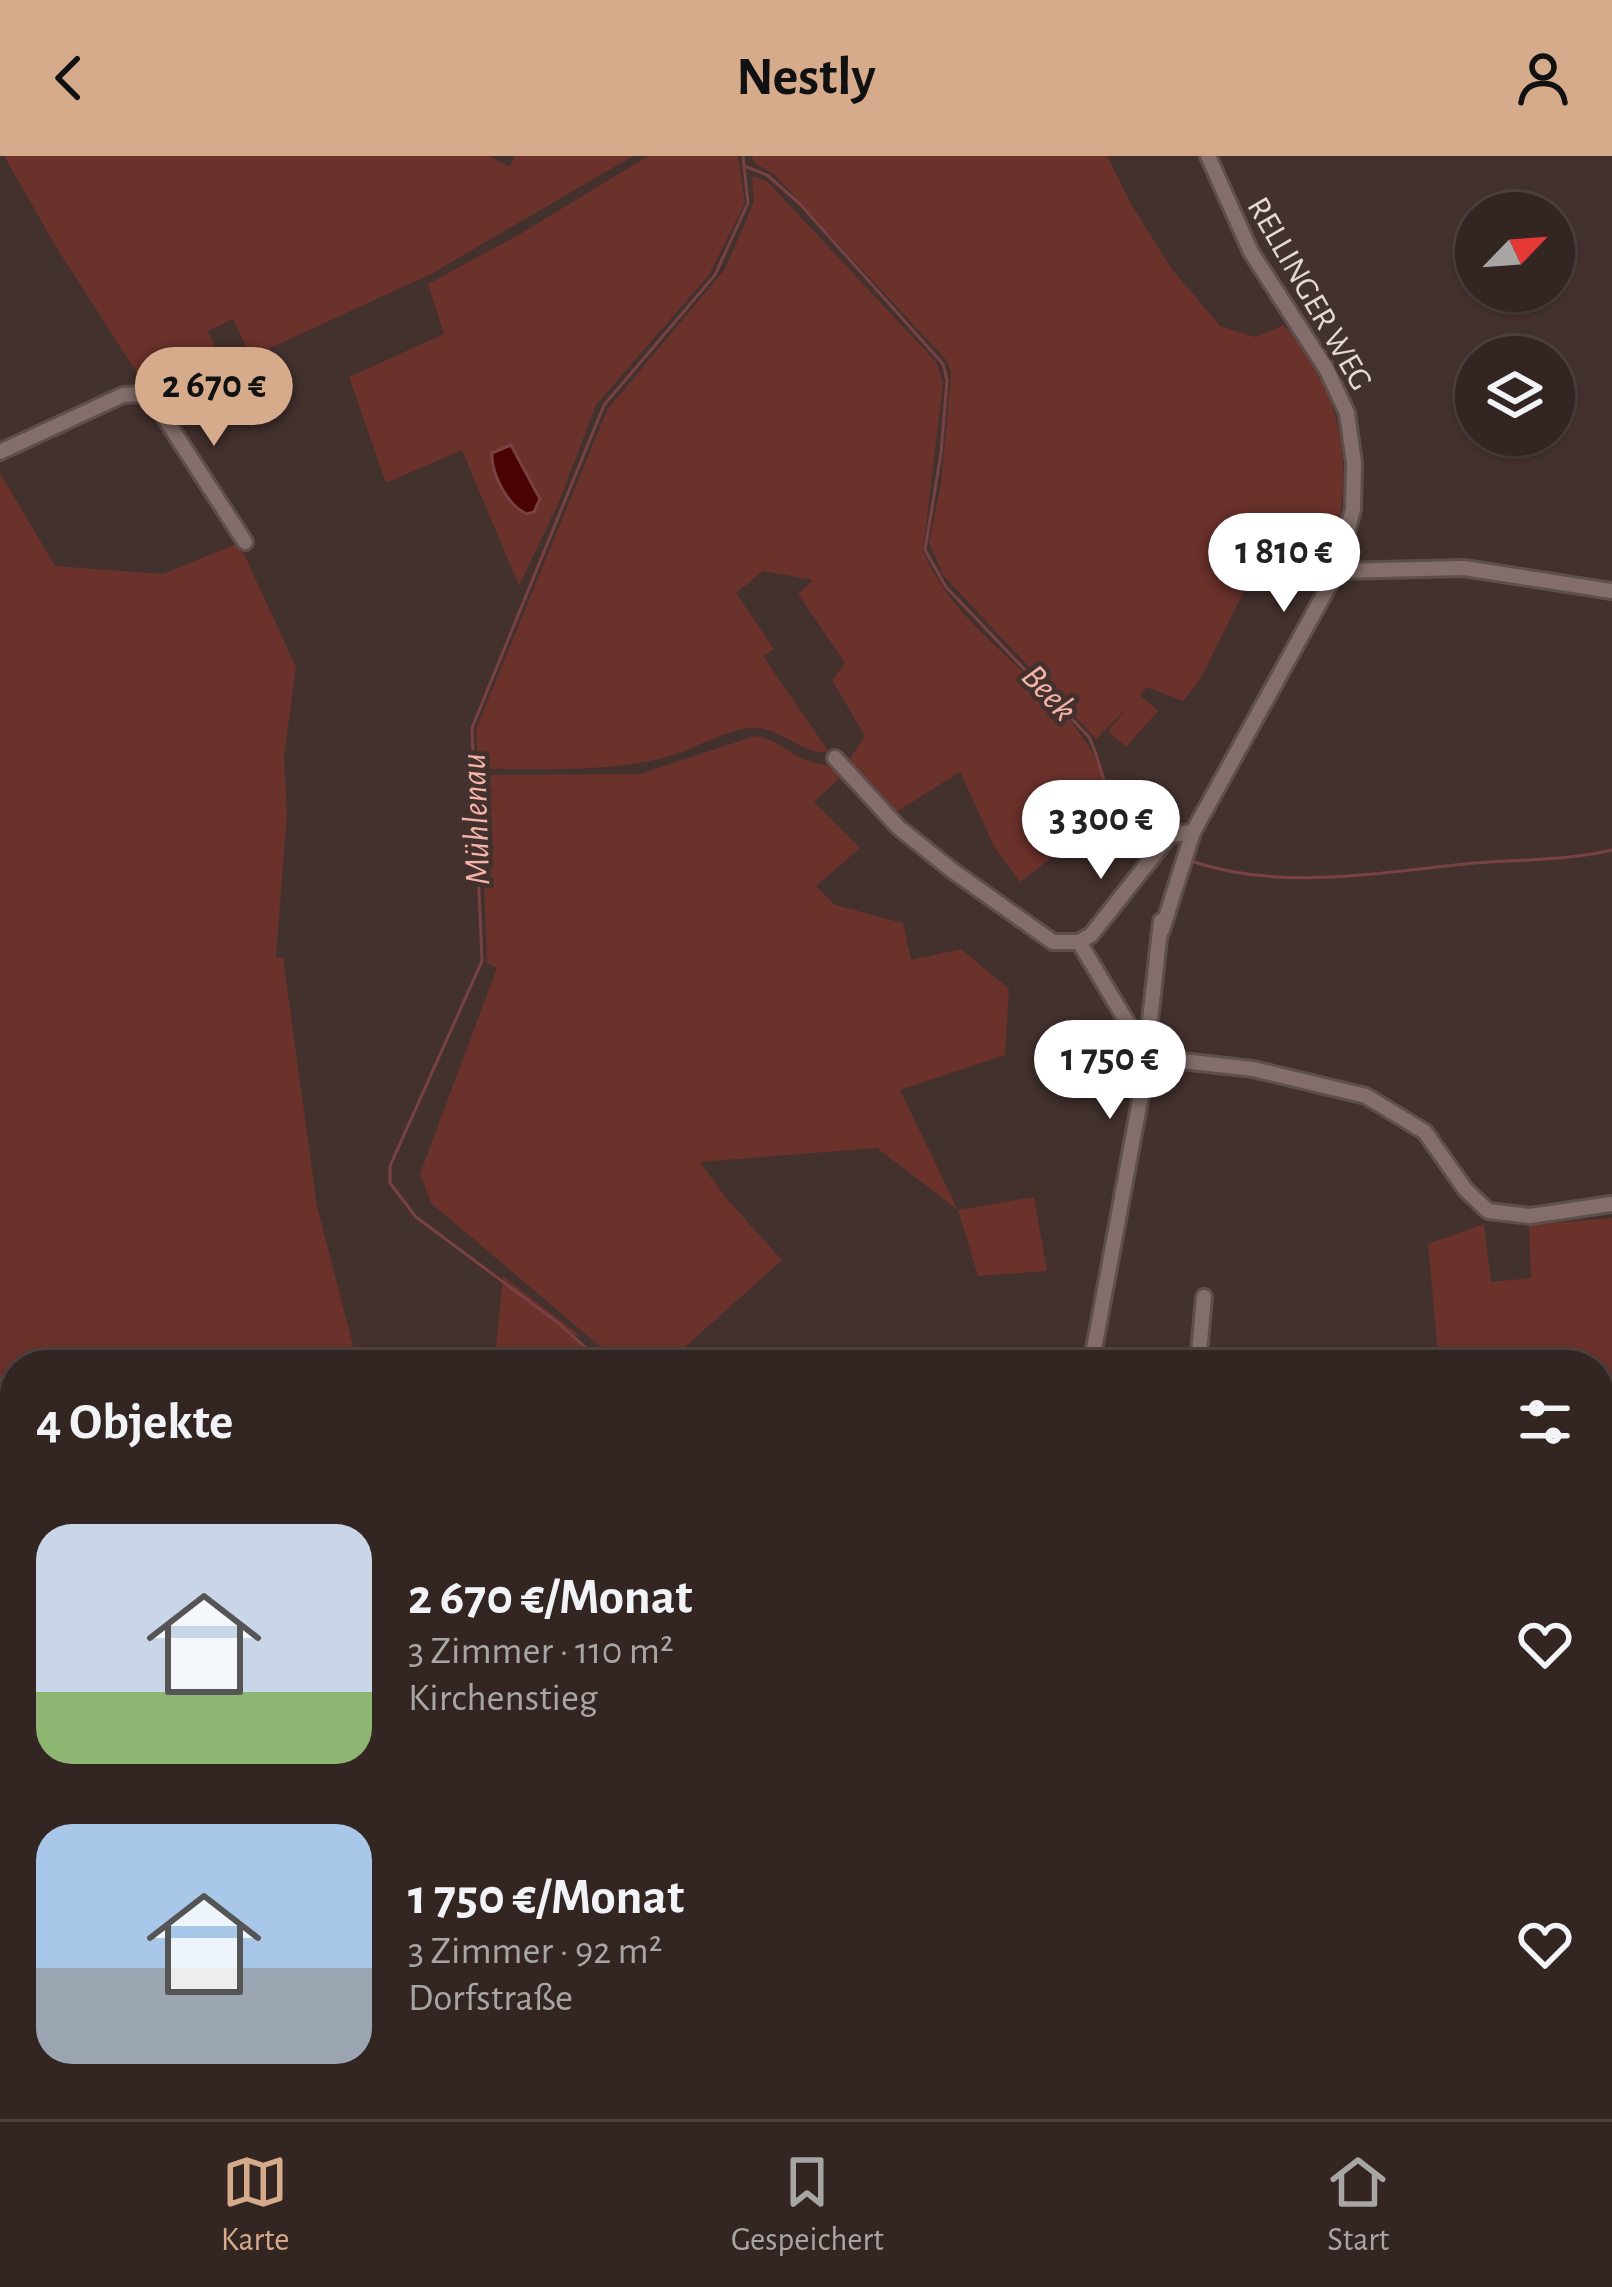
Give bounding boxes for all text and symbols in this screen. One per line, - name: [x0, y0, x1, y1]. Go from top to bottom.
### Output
- icon: back: [36, 45, 102, 111]
- icon: person: [1510, 45, 1576, 111]
- text: Nestly: [736, 51, 876, 105]
- street label: RELLINGER WEG: [1241, 192, 1377, 396]
- north arrow: [1455, 192, 1575, 312]
- map controls: [1455, 192, 1575, 456]
- button: layers: [1455, 336, 1575, 456]
- pin: 2 670 €: [103, 347, 325, 449]
- text: 2 670 €: [162, 366, 266, 405]
- pin: 1 810 €: [1173, 513, 1395, 615]
- text: 1 810 €: [1235, 532, 1333, 571]
- water label: Beek: [1015, 658, 1083, 728]
- water label: Mühlenau: [456, 752, 496, 886]
- pin: 3 300 €: [990, 780, 1212, 882]
- text: 3 300 €: [1049, 799, 1153, 838]
- pin: 1 750 €: [999, 1020, 1221, 1122]
- text: 1 750 €: [1061, 1039, 1159, 1078]
- icon: filters: [1512, 1389, 1578, 1455]
- text: 4 Objekte: [36, 1397, 233, 1448]
- icon: home: [132, 1572, 276, 1716]
- text: 2 670 €/Monat: [408, 1572, 692, 1623]
- icon: heart: [1512, 1611, 1578, 1677]
- text: 3 Zimmer · 110 m²: [408, 1632, 674, 1671]
- text: Kirchenstieg: [408, 1679, 598, 1718]
- icon: home: [132, 1872, 276, 2016]
- text: 1 750 €/Monat: [408, 1872, 684, 1923]
- icon: heart: [1512, 1911, 1578, 1977]
- text: 3 Zimmer · 92 m²: [408, 1932, 662, 1971]
- text: Dorfstraße: [408, 1979, 573, 2018]
- tab: Karte: [221, 2149, 289, 2261]
- tab: Gespeichert: [731, 2149, 884, 2261]
- tab: Start: [1325, 2149, 1391, 2261]

